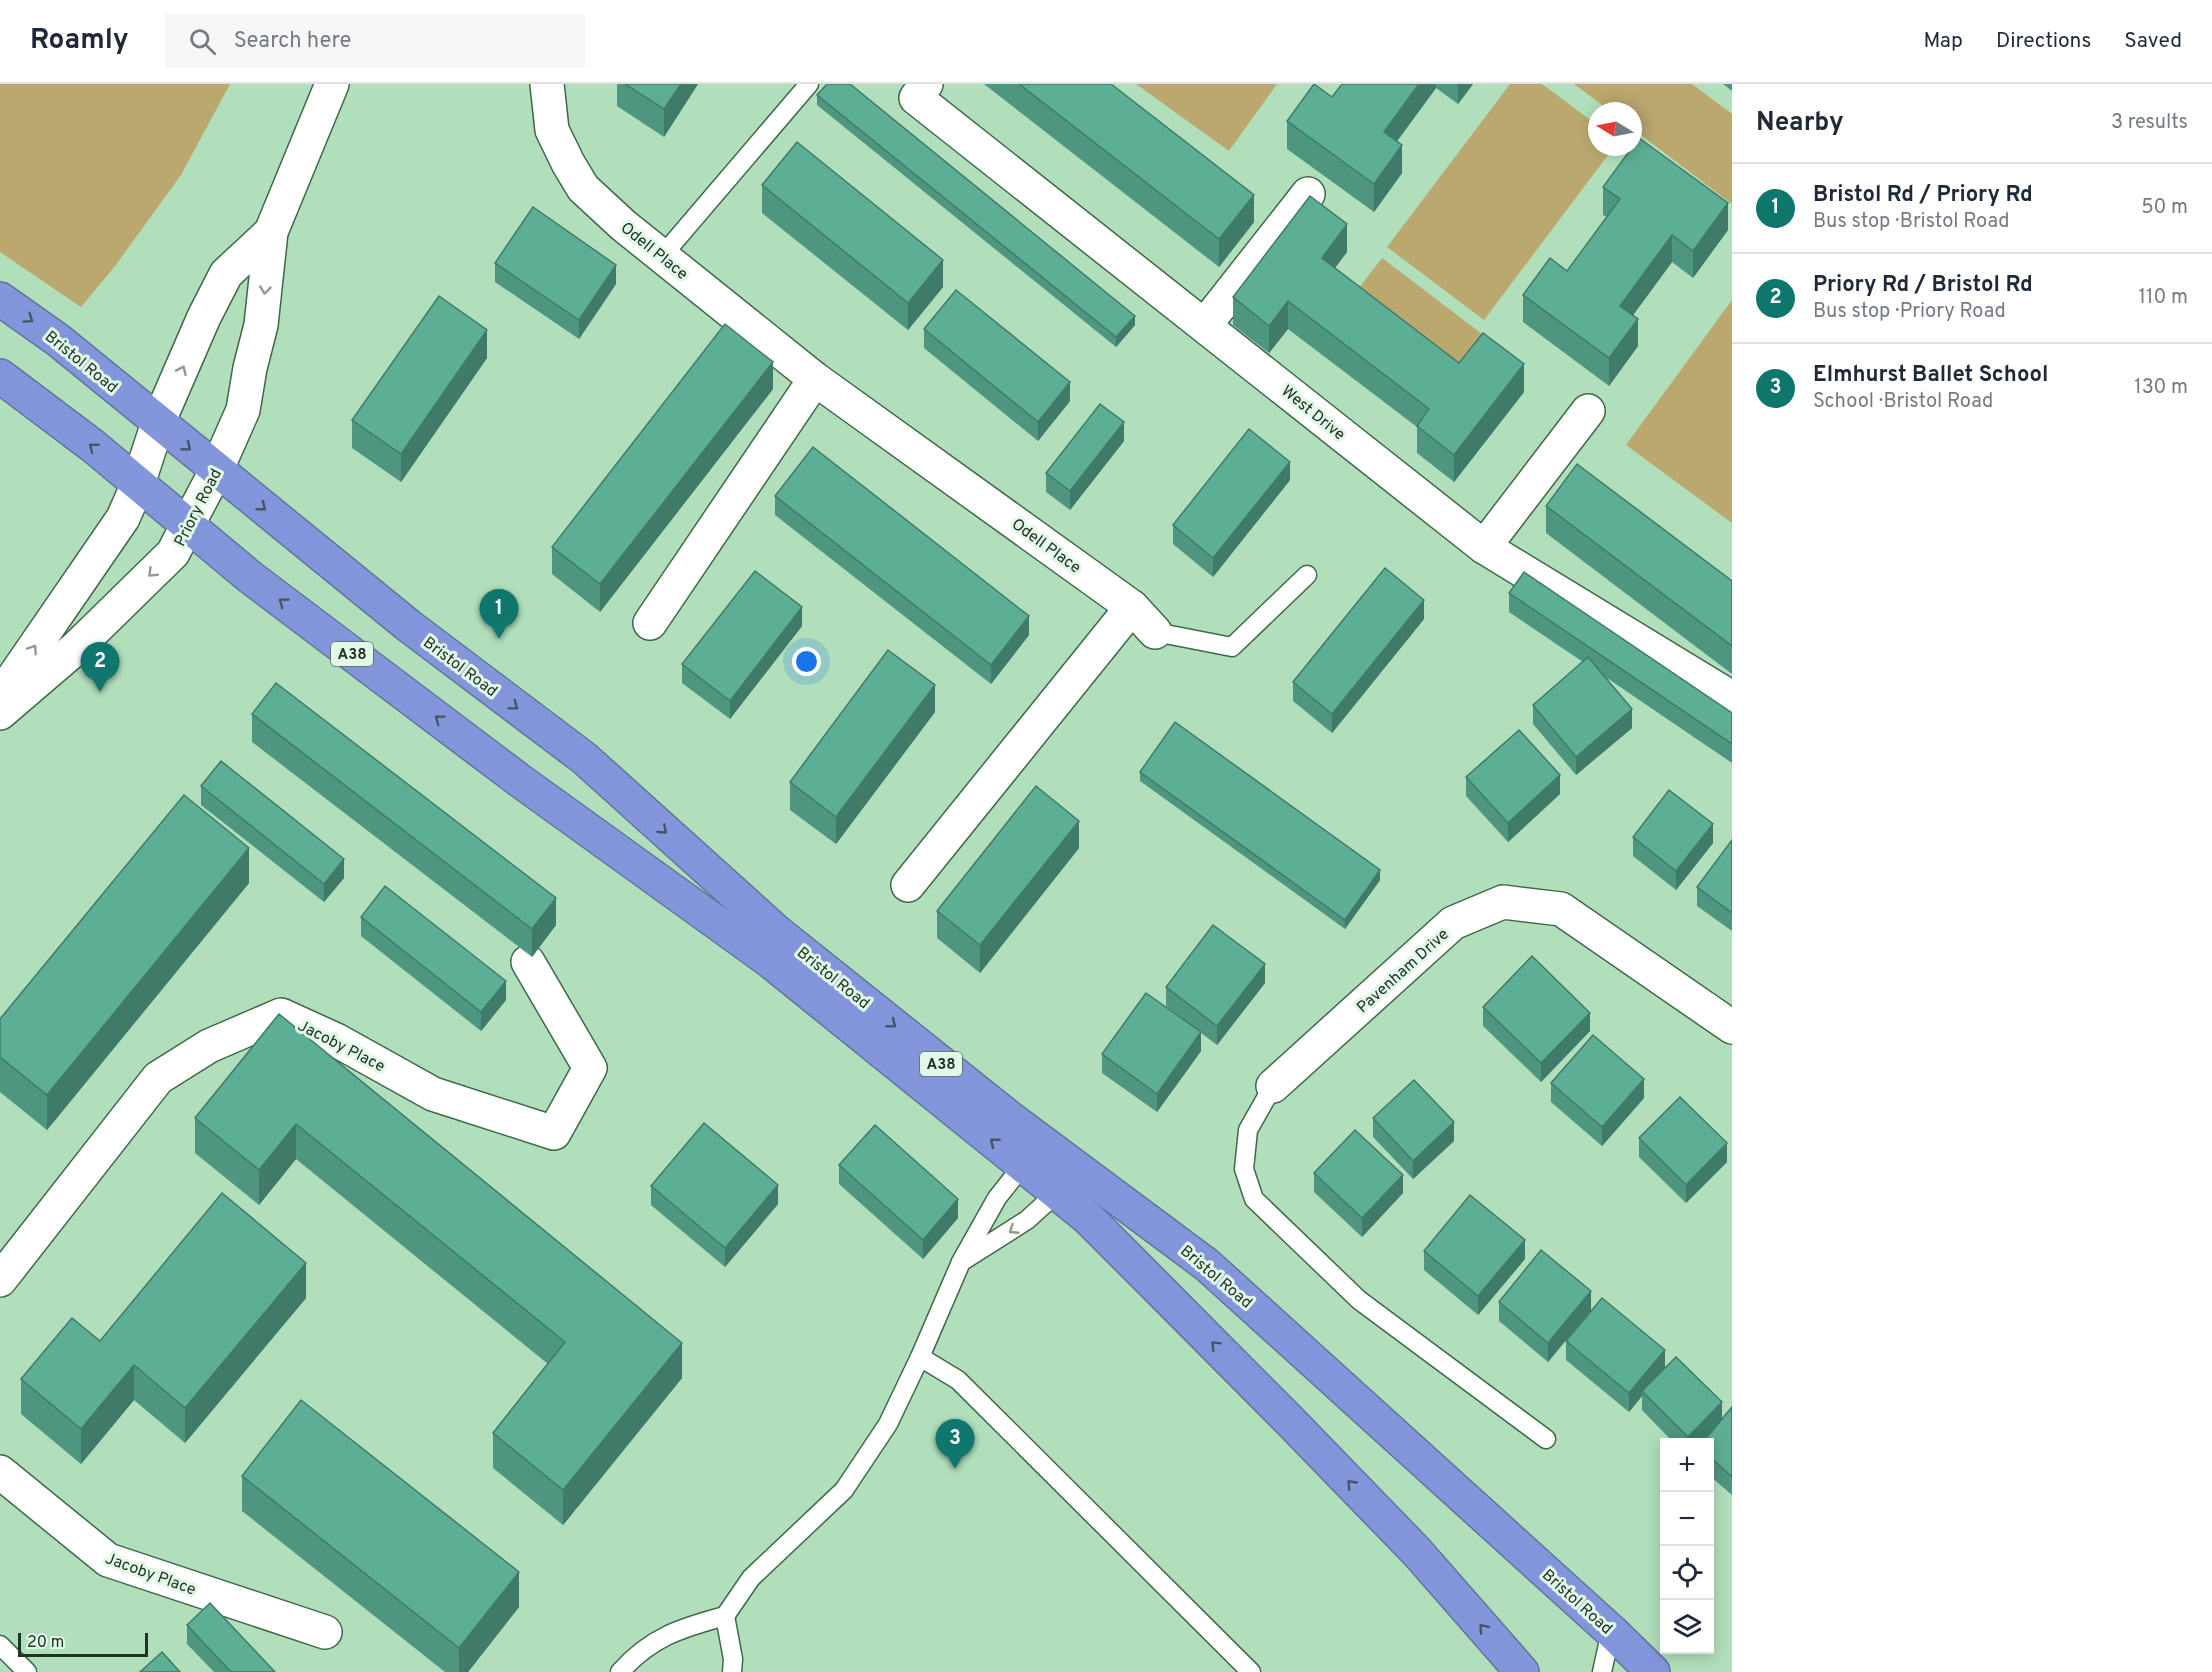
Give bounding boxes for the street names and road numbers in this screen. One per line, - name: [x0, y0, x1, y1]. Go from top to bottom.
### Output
- street label: Odell Place: [616, 218, 691, 285]
- street label: Bristol Road: [40, 327, 121, 398]
- street label: West Drive: [1277, 382, 1349, 445]
- street label: Priory Road: [171, 466, 227, 550]
- street label: Odell Place: [1007, 515, 1084, 578]
- street label: Bristol Road: [419, 633, 501, 702]
- road number: A38: [331, 642, 373, 666]
- street label: Pavenham Drive: [1353, 925, 1453, 1018]
- street label: Bristol Road: [792, 943, 873, 1014]
- street label: Jacoby Place: [294, 1016, 388, 1077]
- road number: A38: [920, 1052, 962, 1076]
- street label: Bristol Road: [1176, 1242, 1256, 1313]
- street label: Jacoby Place: [102, 1549, 198, 1601]
- street label: Bristol Road: [1537, 1566, 1616, 1639]

